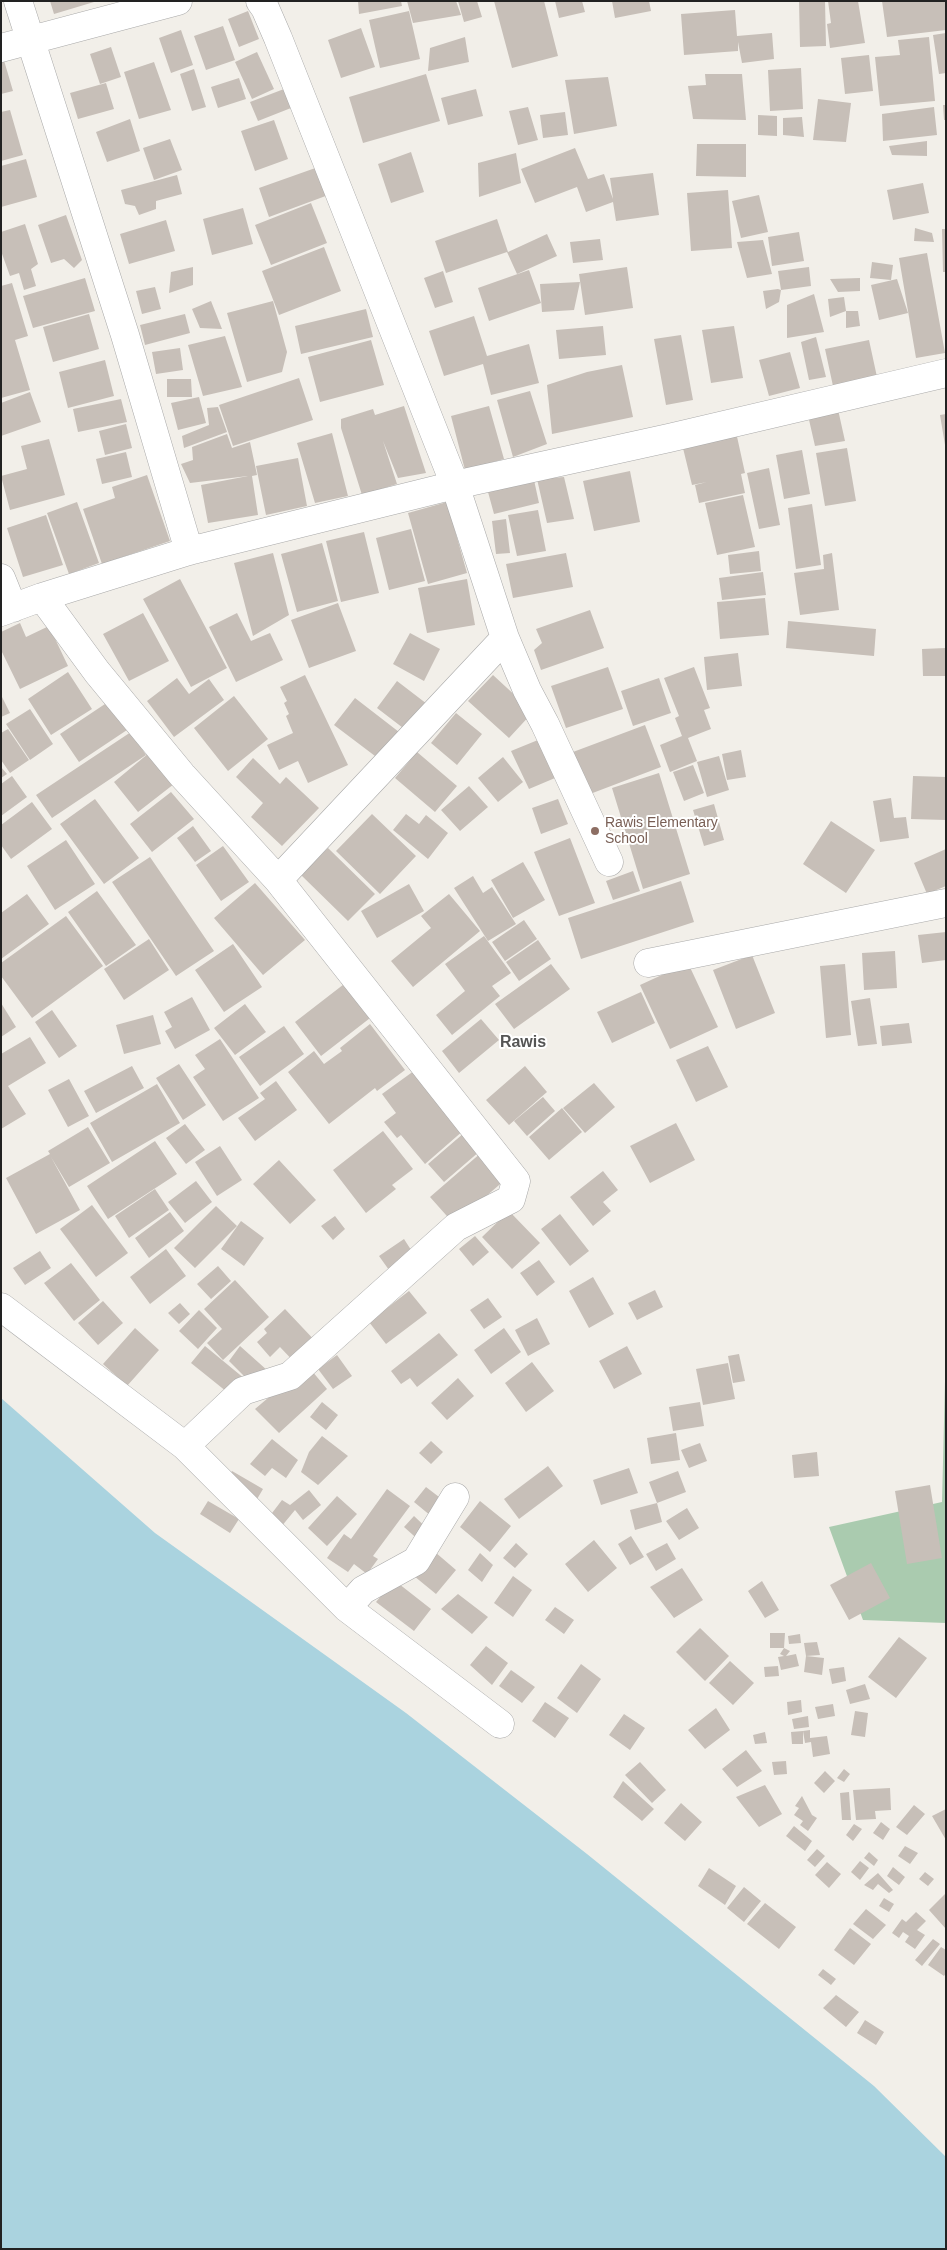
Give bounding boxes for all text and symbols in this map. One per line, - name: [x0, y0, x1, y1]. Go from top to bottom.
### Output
- place label: Rawis Elementary School: [605, 815, 718, 848]
- marker: Rawis Elementary School: [589, 825, 601, 837]
- district label: Rawis: [500, 1033, 546, 1053]

